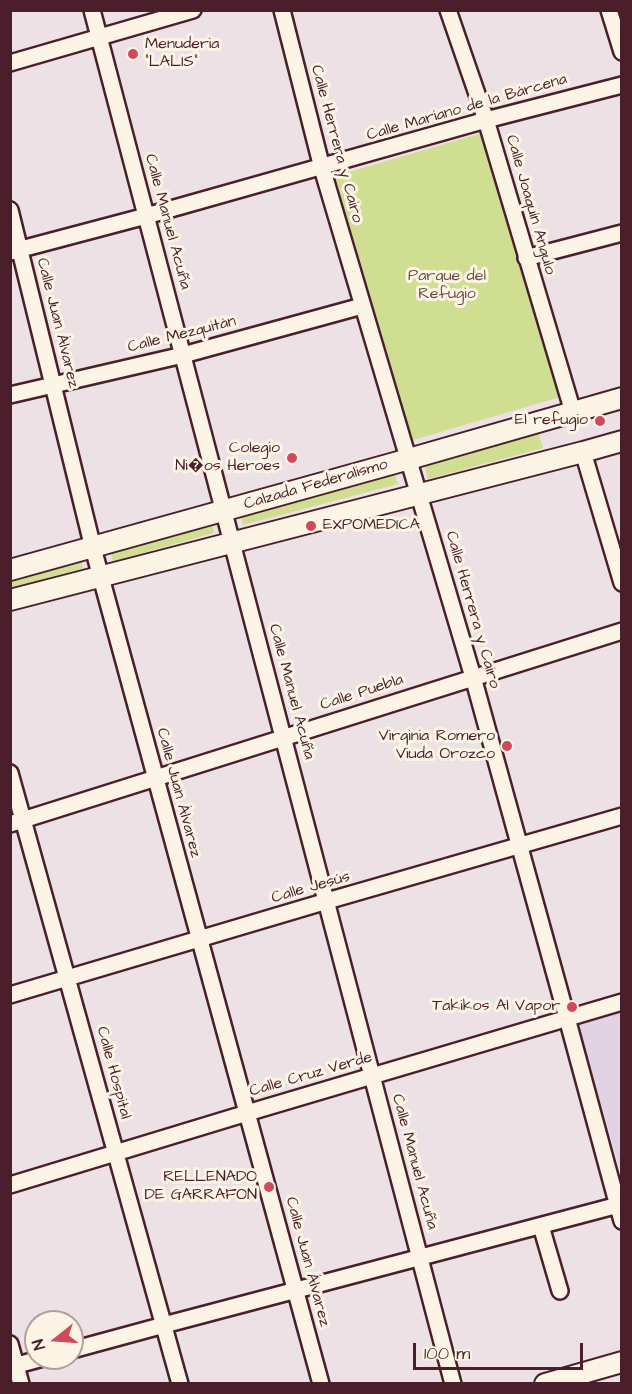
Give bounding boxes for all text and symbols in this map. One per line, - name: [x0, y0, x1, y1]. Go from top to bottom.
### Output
- place label: Menuderia "LALIS": [145, 35, 219, 73]
- marker: Menuderia "LALIS": [126, 47, 140, 61]
- street label: Calle Herrera y Cairo: [306, 63, 366, 225]
- street label: Calle Mariano de la Bárcena: [365, 70, 569, 146]
- street label: Calle Joaquín Angulo: [501, 133, 559, 277]
- street label: Calle Manuel Acuña: [140, 152, 194, 292]
- street label: Calle Juan Álvarez: [32, 256, 82, 390]
- park label: Parque del Refugio: [408, 267, 486, 305]
- street label: Calle Mezquitán: [126, 312, 238, 358]
- place label: El refugio: [515, 411, 588, 431]
- marker: El refugio: [593, 414, 607, 428]
- place label: Colegio Ni�os Heroes: [175, 439, 280, 477]
- marker: Colegio Ni�os Heroes: [285, 451, 299, 465]
- street label: Calzada Federalismo: [242, 455, 390, 515]
- place label: EXPOMEDICA: [323, 516, 420, 536]
- marker: EXPOMEDICA: [304, 519, 318, 533]
- street label: Calle Herrera y Cairo: [440, 529, 504, 691]
- street label: Calle Manuel Acuña: [264, 622, 318, 762]
- street label: Calle Puebla: [318, 671, 406, 715]
- street label: Calle Juan Álvarez: [151, 726, 205, 860]
- place label: Virginia Romero Viuda Orozco: [379, 727, 495, 765]
- marker: Virginia Romero Viuda Orozco: [500, 739, 514, 753]
- street label: Calle Jesús: [269, 868, 353, 908]
- place label: Takikos Al Vapor: [432, 997, 560, 1017]
- marker: Takikos Al Vapor: [565, 1000, 579, 1014]
- street label: Calle Hospital: [91, 1025, 135, 1121]
- street label: Calle Cruz Verde: [248, 1048, 374, 1102]
- street label: Calle Manuel Acuña: [387, 1092, 441, 1232]
- place label: RELLENADO DE GARRAFON: [145, 1168, 257, 1206]
- marker: RELLENADO DE GARRAFON: [262, 1180, 276, 1194]
- street label: Calle Juan Álvarez: [280, 1195, 334, 1329]
- north arrow: [24, 1310, 84, 1370]
- scale bar: [416, 1331, 586, 1369]
- text: N: [27, 1337, 51, 1353]
- text: 100 m: [424, 1341, 470, 1366]

